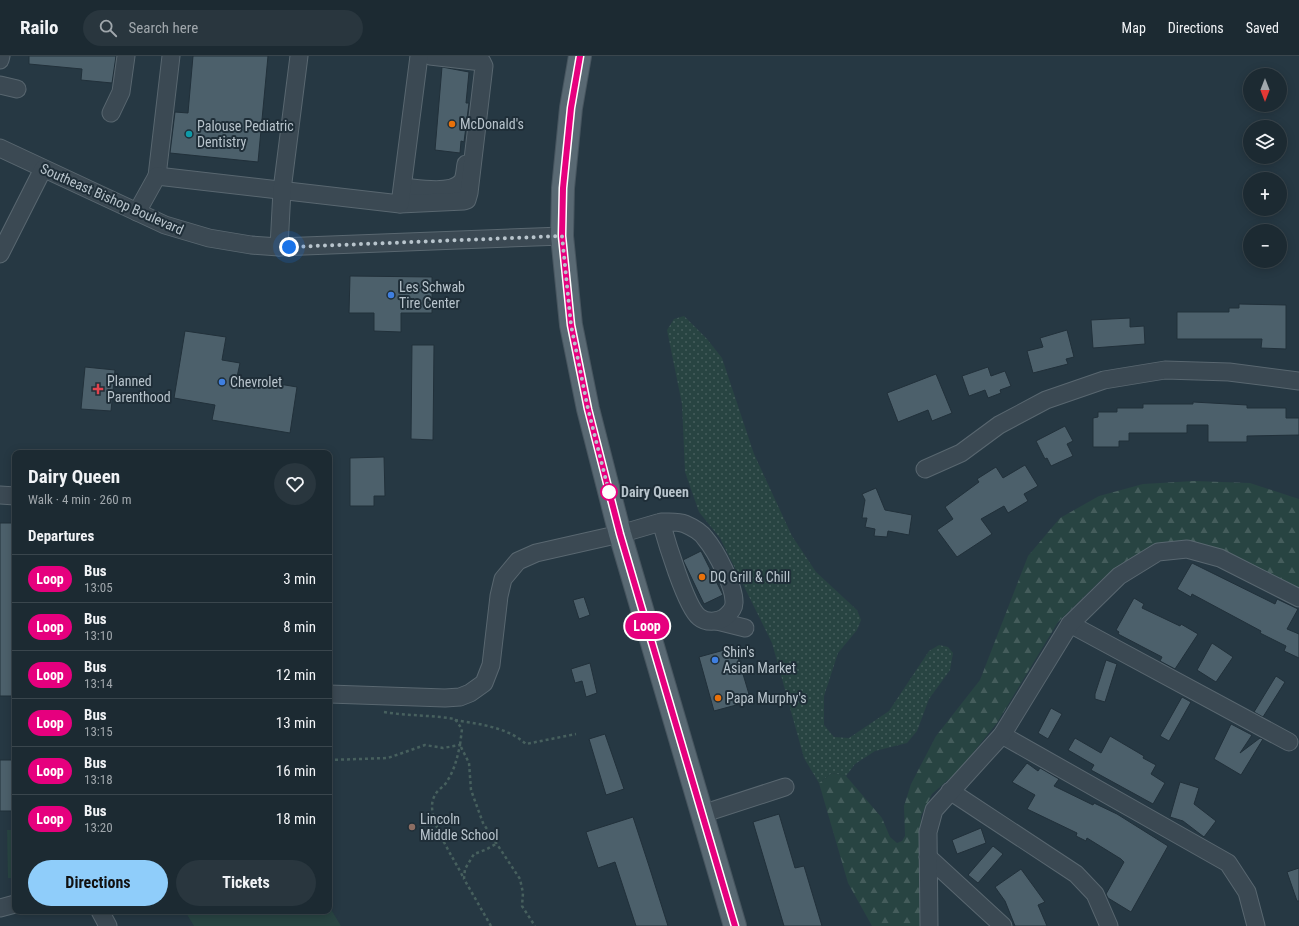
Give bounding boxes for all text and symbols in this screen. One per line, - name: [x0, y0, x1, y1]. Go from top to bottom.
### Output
- search box: [83, 10, 363, 46]
- text: Railo: [20, 16, 59, 39]
- icon: search: [97, 17, 119, 39]
- text: Search here: [129, 19, 198, 37]
- text: Map: [1122, 20, 1146, 36]
- text: Directions: [1168, 20, 1224, 36]
- text: Saved: [1246, 20, 1279, 36]
- north arrow: [1243, 68, 1287, 112]
- map controls: [1243, 68, 1287, 268]
- place label: McDonald's: [460, 116, 524, 132]
- place label: Palouse Pediatric Dentistry: [197, 118, 294, 150]
- marker: McDonald's: [447, 119, 457, 129]
- button: layers: [1243, 120, 1287, 164]
- marker: Palouse Pediatric Dentistry: [184, 129, 194, 139]
- street label: Southeast Bishop Boulevard: [38, 160, 186, 238]
- button: +: [1243, 172, 1287, 216]
- button: −: [1243, 224, 1287, 268]
- your location: [279, 237, 299, 257]
- place label: Les Schwab Tire Center: [399, 279, 465, 311]
- marker: Les Schwab Tire Center: [386, 290, 396, 300]
- place label: Planned Parenthood: [107, 373, 171, 405]
- place label: Chevrolet: [230, 374, 282, 390]
- marker: Chevrolet: [217, 377, 227, 387]
- marker: Planned Parenthood: [92, 383, 104, 395]
- button: heart: [274, 463, 316, 505]
- text: Dairy Queen: [28, 465, 120, 488]
- marker: Dairy Queen: [600, 483, 618, 501]
- place label: Dairy Queen: [621, 484, 689, 500]
- text: Walk · 4 min · 260 m: [28, 492, 132, 507]
- text: Departures: [28, 527, 94, 545]
- text: Bus: [84, 562, 107, 580]
- place label: DQ Grill & Chill: [710, 569, 790, 585]
- text: 3 min: [283, 570, 316, 588]
- text: Loop: [36, 571, 64, 587]
- marker: DQ Grill & Chill: [697, 572, 707, 582]
- text: 13:05: [84, 580, 113, 595]
- text: Bus: [84, 610, 107, 628]
- line badge: Loop: [619, 613, 675, 639]
- text: 8 min: [283, 618, 316, 636]
- text: Loop: [633, 618, 661, 634]
- text: Loop: [36, 619, 64, 635]
- text: 13:10: [84, 628, 113, 643]
- place label: Shin's Asian Market: [723, 644, 796, 676]
- marker: Shin's Asian Market: [710, 655, 720, 665]
- text: Bus: [84, 658, 107, 676]
- text: 12 min: [276, 666, 316, 684]
- text: Loop: [36, 667, 64, 683]
- text: 13:14: [84, 676, 113, 691]
- place label: Papa Murphy's: [726, 690, 807, 706]
- marker: Papa Murphy's: [713, 693, 723, 703]
- text: Bus: [84, 706, 107, 724]
- text: 13 min: [276, 714, 316, 732]
- text: Loop: [36, 715, 64, 731]
- text: 13:15: [84, 724, 113, 739]
- text: Bus: [84, 754, 107, 772]
- text: 16 min: [276, 762, 316, 780]
- text: Loop: [36, 763, 64, 779]
- text: 13:18: [84, 772, 113, 787]
- text: Bus: [84, 802, 107, 820]
- text: 18 min: [276, 810, 316, 828]
- text: Loop: [36, 811, 64, 827]
- place label: Lincoln Middle School: [420, 811, 498, 843]
- text: 13:20: [84, 820, 113, 835]
- marker: Lincoln Middle School: [407, 822, 417, 832]
- button: Directions: [28, 860, 168, 906]
- button: Tickets: [176, 860, 316, 906]

